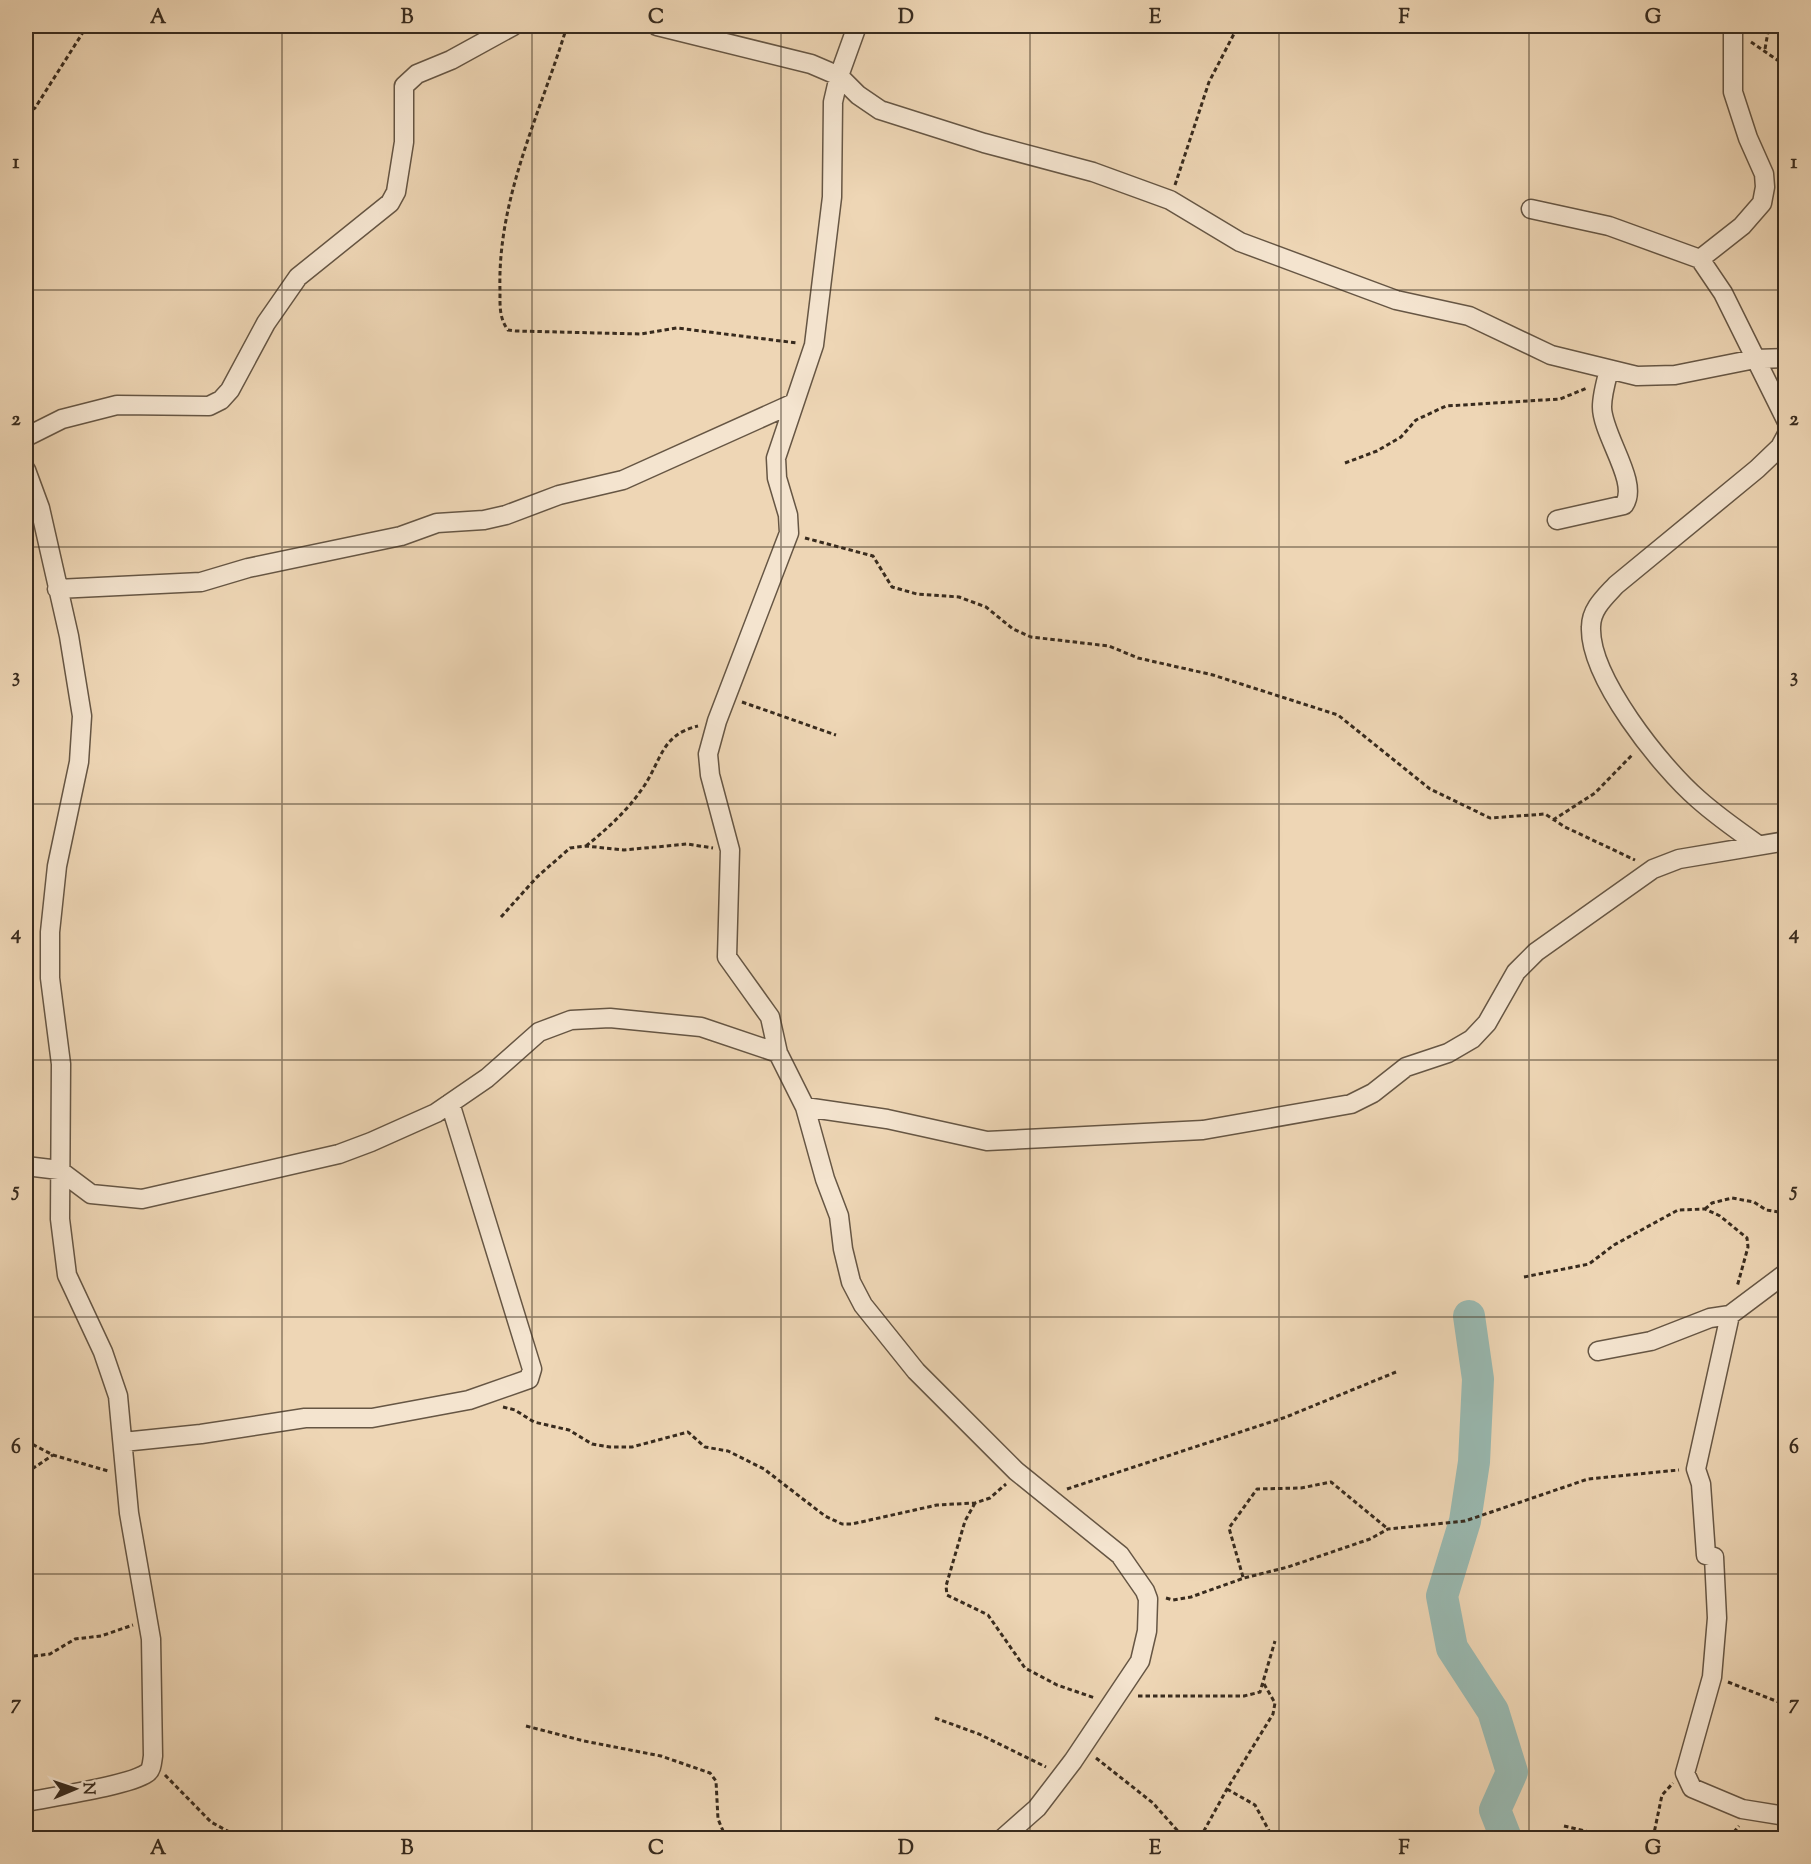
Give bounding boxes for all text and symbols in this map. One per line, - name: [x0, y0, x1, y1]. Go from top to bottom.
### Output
- text: A: [150, 4, 167, 33]
- text: B: [401, 4, 414, 33]
- text: C: [648, 4, 664, 33]
- text: D: [898, 4, 914, 33]
- text: E: [1149, 4, 1162, 33]
- text: F: [1398, 4, 1410, 33]
- text: G: [1645, 4, 1662, 33]
- text: 1: [13, 149, 20, 178]
- text: 1: [1791, 149, 1798, 178]
- text: 2: [11, 406, 21, 435]
- text: 2: [1789, 406, 1799, 435]
- text: 3: [12, 663, 20, 692]
- text: 3: [1790, 663, 1798, 692]
- text: 4: [10, 920, 21, 949]
- text: 4: [1788, 920, 1799, 949]
- text: 5: [11, 1177, 20, 1206]
- text: 5: [1789, 1177, 1798, 1206]
- text: 6: [11, 1434, 21, 1463]
- text: 6: [1789, 1434, 1799, 1463]
- text: 7: [11, 1690, 22, 1719]
- text: 7: [1789, 1690, 1800, 1719]
- north arrow: [45, 1759, 105, 1819]
- text: N: [76, 1782, 99, 1796]
- text: A: [150, 1835, 167, 1864]
- text: B: [401, 1835, 414, 1864]
- text: C: [648, 1835, 664, 1864]
- text: D: [898, 1835, 914, 1864]
- text: E: [1149, 1835, 1162, 1864]
- text: F: [1398, 1835, 1410, 1864]
- text: G: [1645, 1835, 1662, 1864]

